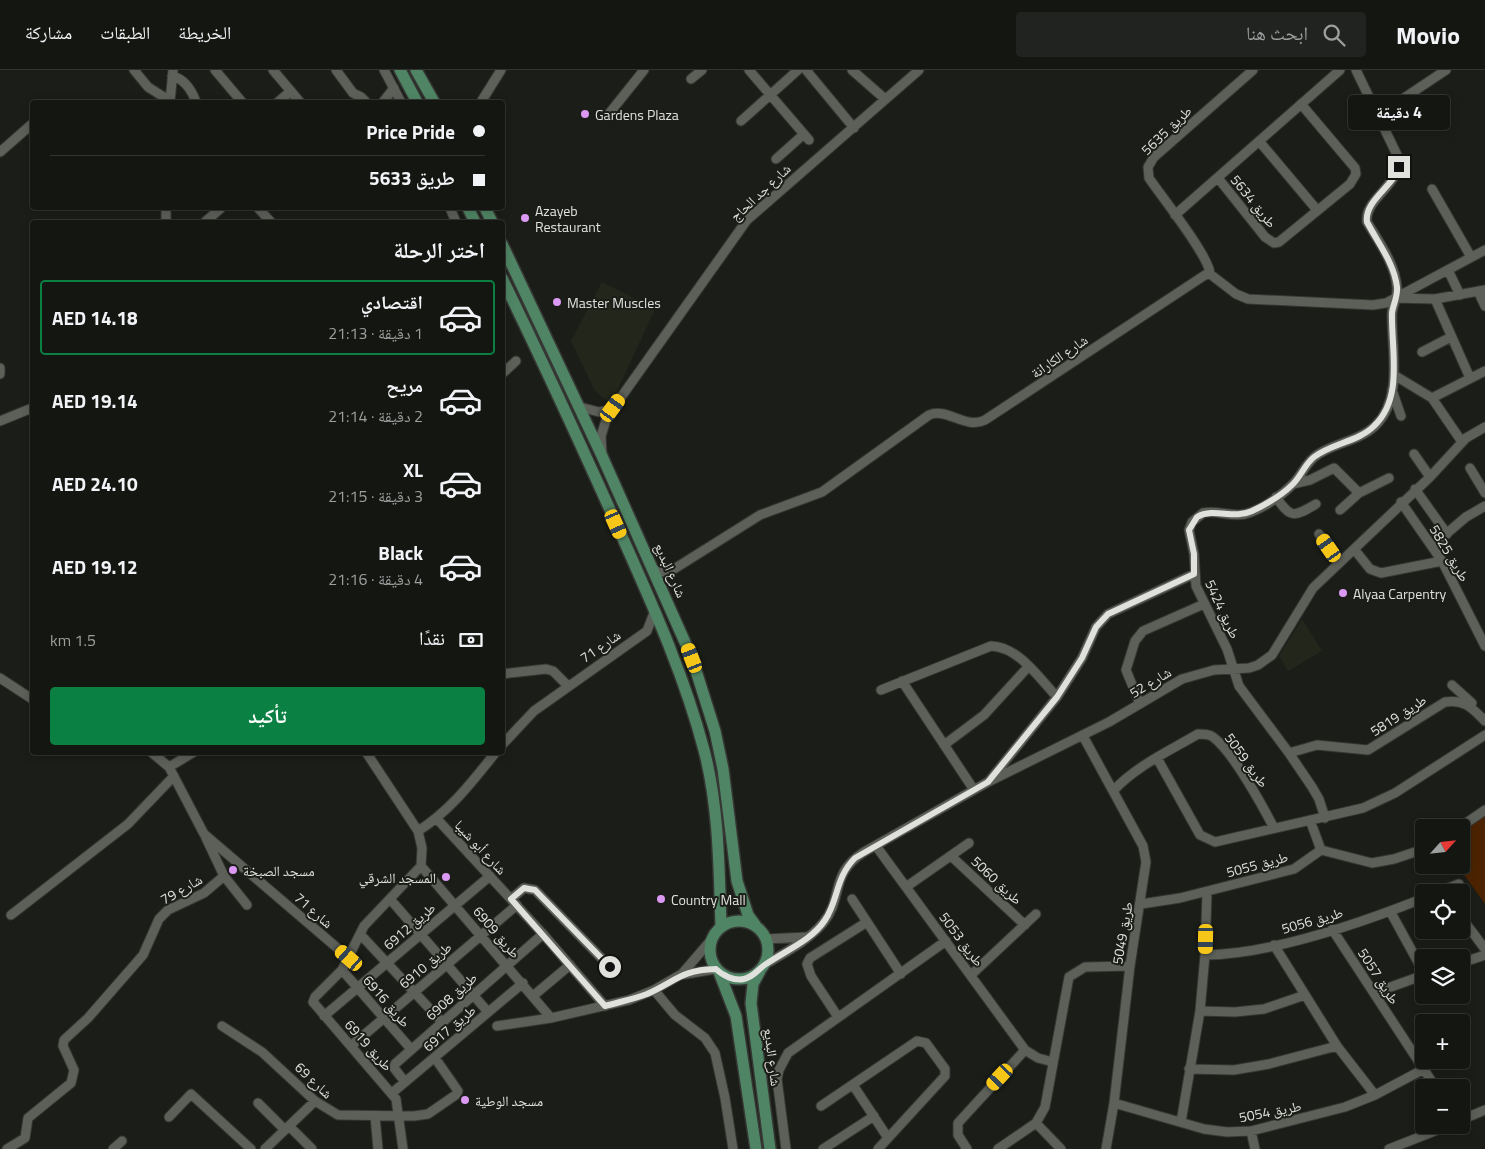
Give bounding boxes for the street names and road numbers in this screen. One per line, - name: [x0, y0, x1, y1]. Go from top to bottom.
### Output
- street label: طريق 5635: [1136, 101, 1196, 159]
- street label: شارع جد الحاج: [725, 158, 795, 226]
- street label: طريق 5634: [1226, 170, 1282, 232]
- street label: شارع الكارانة: [1026, 329, 1092, 383]
- street label: طريق 5825: [1425, 521, 1475, 585]
- street label: شارع البديع: [650, 539, 692, 601]
- street label: طريق 5424: [1200, 576, 1246, 642]
- street label: شارع 71: [575, 624, 625, 668]
- street label: شارع 52: [1125, 661, 1175, 703]
- street label: طريق 5819: [1366, 689, 1430, 741]
- street label: طريق 5059: [1220, 728, 1274, 792]
- street label: شارع أبو شيبا: [450, 815, 512, 879]
- street label: طريق 5055: [1224, 846, 1290, 882]
- street label: طريق 5060: [967, 851, 1027, 909]
- street label: شارع 79: [156, 869, 206, 909]
- street label: شارع 71: [290, 887, 338, 933]
- street label: طريق 6912: [378, 897, 440, 955]
- street label: طريق 5049: [1106, 900, 1138, 966]
- street label: طريق 6909: [468, 901, 526, 963]
- street label: طريق 5056: [1279, 901, 1345, 939]
- street label: طريق 5053: [935, 907, 989, 971]
- street label: طريق 6910: [394, 937, 456, 993]
- street label: طريق 5057: [1353, 944, 1405, 1008]
- street label: طريق 6908: [421, 967, 481, 1025]
- street label: طريق 6916: [358, 970, 416, 1032]
- street label: طريق 6917: [418, 1000, 480, 1056]
- street label: طريق 6919: [340, 1015, 398, 1075]
- street label: شارع البديع: [759, 1027, 787, 1087]
- street label: شارع 69: [290, 1057, 338, 1103]
- street label: طريق 5054: [1237, 1095, 1303, 1127]

